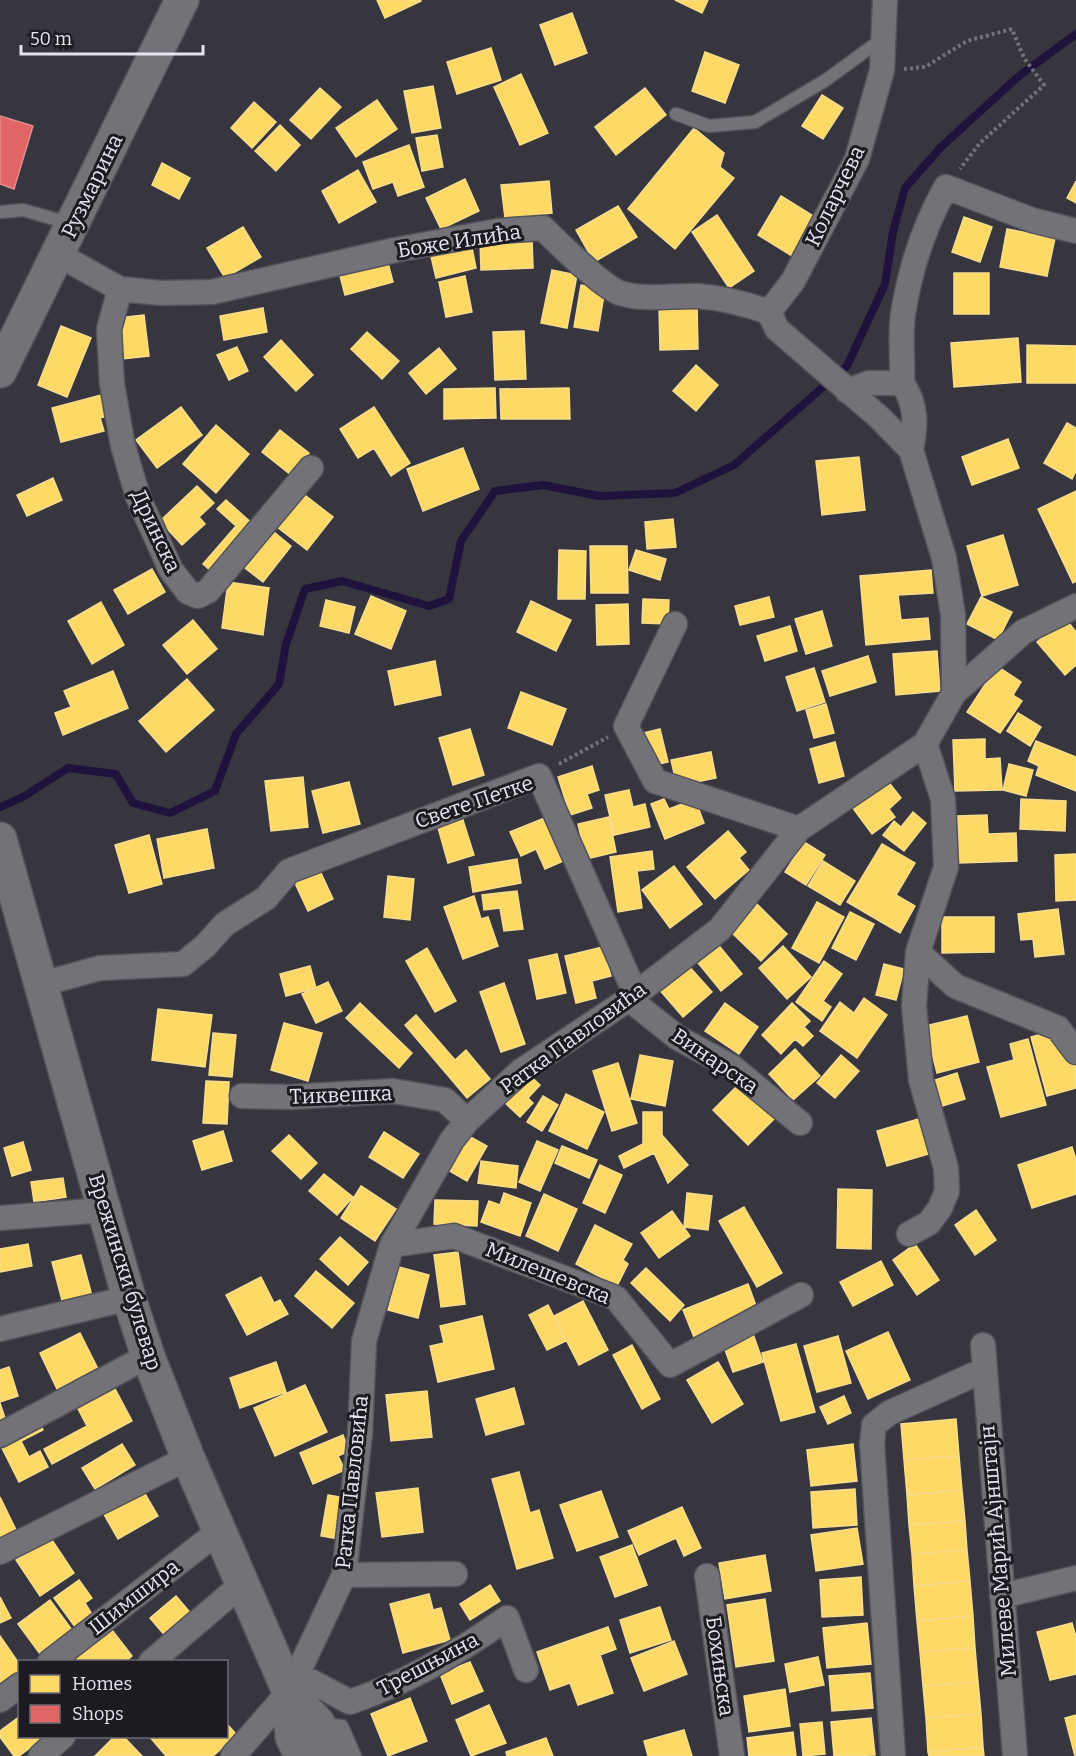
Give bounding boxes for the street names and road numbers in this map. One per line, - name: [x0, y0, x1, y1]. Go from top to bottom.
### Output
- street label: Рузмарина: [56, 129, 129, 242]
- street label: Коларчева: [799, 141, 871, 251]
- street label: Боже Илића: [395, 218, 523, 264]
- street label: Дринска: [126, 485, 187, 577]
- street label: Свете Петке: [412, 770, 536, 834]
- street label: Ратка Павловића: [495, 976, 652, 1100]
- street label: Винарска: [667, 1023, 764, 1100]
- street label: Тиквешка: [289, 1080, 393, 1110]
- street label: Врежински булевар: [83, 1171, 167, 1373]
- street label: Милешевска: [482, 1236, 615, 1310]
- street label: Ратка Павловића: [330, 1393, 374, 1570]
- street label: Милеве Марић Ајнштајн: [974, 1424, 1022, 1678]
- street label: Шимшира: [84, 1553, 185, 1640]
- street label: Бохињска: [700, 1614, 740, 1718]
- street label: Трешњина: [373, 1626, 484, 1702]

